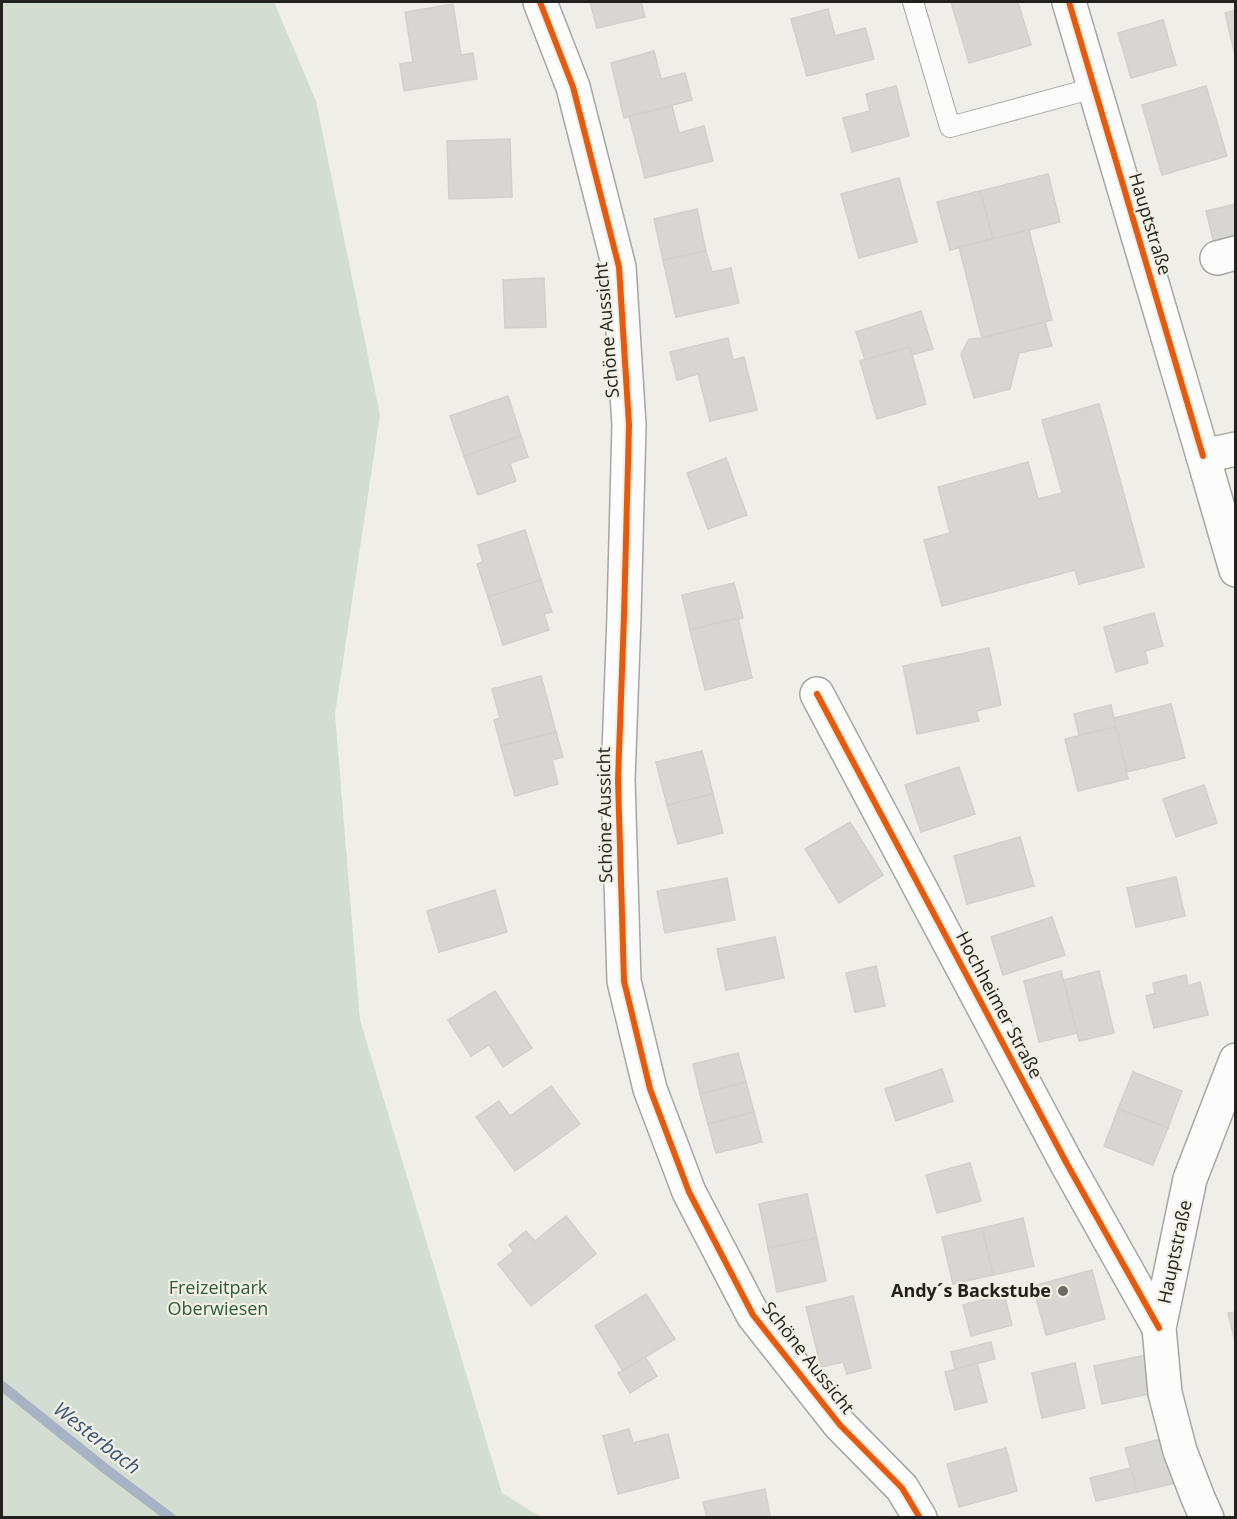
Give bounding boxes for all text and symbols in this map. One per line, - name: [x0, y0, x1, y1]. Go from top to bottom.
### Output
- street label: Hauptstraße: [1124, 170, 1178, 278]
- street label: Schöne Aussicht: [588, 261, 624, 399]
- street label: Schöne Aussicht: [591, 747, 617, 883]
- street label: Hochheimer Straße: [951, 927, 1049, 1082]
- street label: Hauptstraße: [1151, 1198, 1197, 1306]
- park label: Freizeitpark Oberwiesen: [168, 1275, 268, 1320]
- place label: Andy´s Backstube: [891, 1278, 1051, 1302]
- marker: Andy´s Backstube: [1056, 1284, 1070, 1298]
- street label: Schöne Aussicht: [757, 1296, 860, 1419]
- water label: Westerbach: [48, 1395, 146, 1480]

